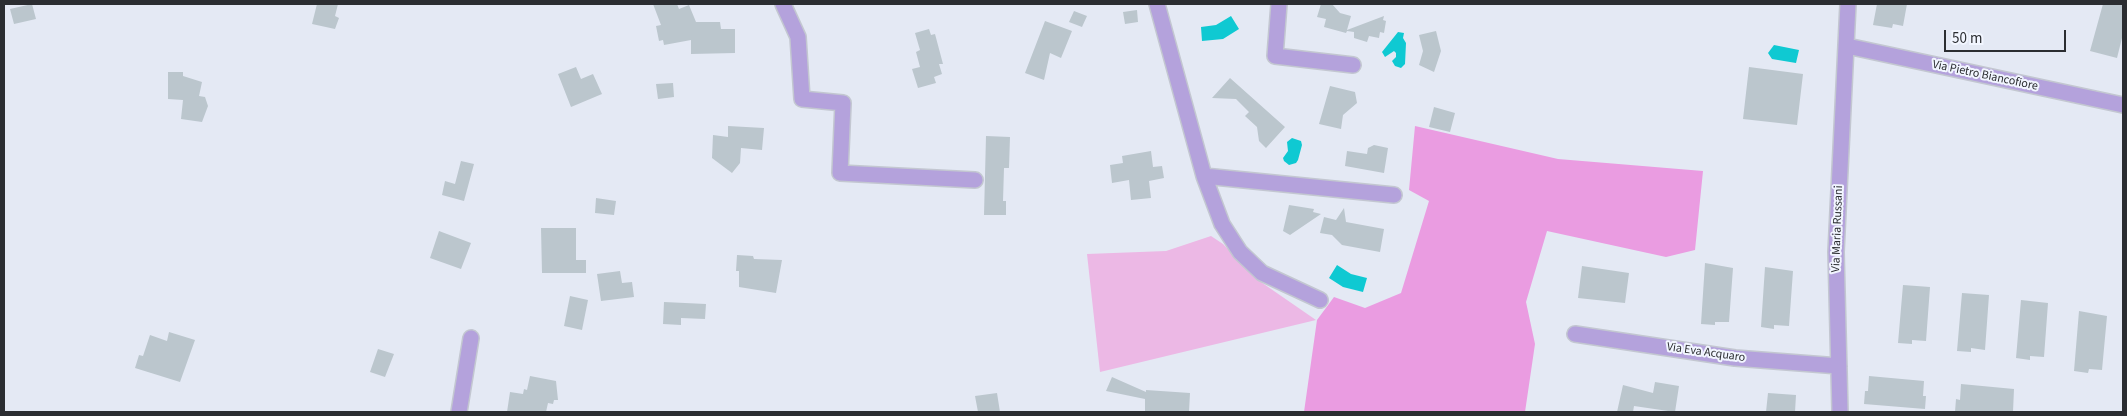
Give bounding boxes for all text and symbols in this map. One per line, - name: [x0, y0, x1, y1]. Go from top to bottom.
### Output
- scale bar: [1947, 20, 2070, 52]
- text: 50 m: [1952, 28, 1982, 49]
- street label: Via Pietro Biancofiore: [1931, 58, 2039, 94]
- street label: Via Maria Russani: [1829, 185, 1847, 273]
- street label: Via Eva Acquaro: [1666, 340, 1746, 366]

